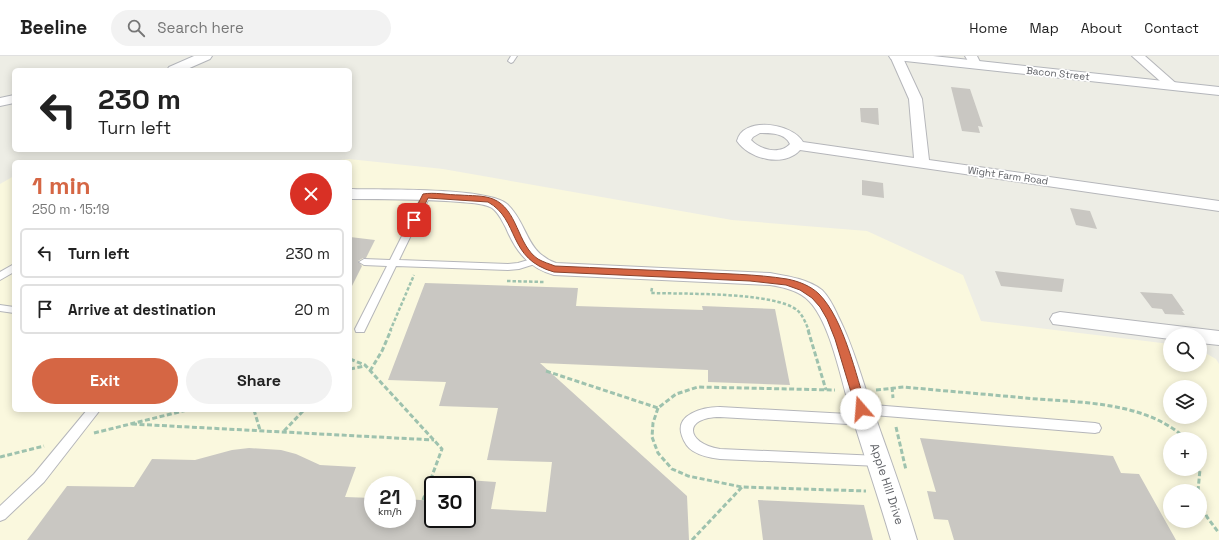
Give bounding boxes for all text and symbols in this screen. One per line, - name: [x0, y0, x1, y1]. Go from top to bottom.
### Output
- search box: [111, 10, 391, 46]
- text: Beeline: [20, 15, 87, 40]
- icon: search: [125, 17, 147, 39]
- text: Search here: [157, 18, 244, 37]
- text: Home: [969, 19, 1007, 37]
- text: Map: [1029, 19, 1059, 37]
- text: About: [1081, 19, 1122, 37]
- text: Contact: [1144, 19, 1199, 37]
- street label: Bacon Street: [1026, 64, 1091, 83]
- text: 230 m: [98, 81, 181, 117]
- icon: left: [32, 84, 84, 136]
- text: Turn left: [98, 116, 171, 139]
- street label: Wight Farm Road: [967, 163, 1049, 188]
- text: 1 min: [32, 170, 91, 201]
- button: close: [290, 173, 332, 215]
- text: 250 m · 15:19: [32, 201, 110, 218]
- pin: [397, 203, 431, 237]
- icon: arrive: [403, 209, 425, 231]
- icon: left: [34, 242, 56, 264]
- text: Turn left: [68, 244, 130, 263]
- text: 230 m: [286, 244, 330, 263]
- icon: arrive: [34, 298, 56, 320]
- text: Arrive at destination: [68, 300, 216, 319]
- text: 20 m: [295, 300, 330, 319]
- map controls: [1163, 328, 1207, 528]
- button: search: [1163, 328, 1207, 372]
- button: Exit: [32, 358, 178, 404]
- button: Share: [186, 358, 332, 404]
- button: layers: [1163, 380, 1207, 424]
- position arrow: [840, 388, 882, 430]
- button: +: [1163, 432, 1207, 476]
- street label: Apple Hill Drive: [866, 441, 908, 527]
- speed limit sign: 30: [424, 476, 476, 528]
- text: 21: [380, 484, 400, 510]
- button: −: [1163, 484, 1207, 528]
- text: km/h: [378, 505, 402, 518]

